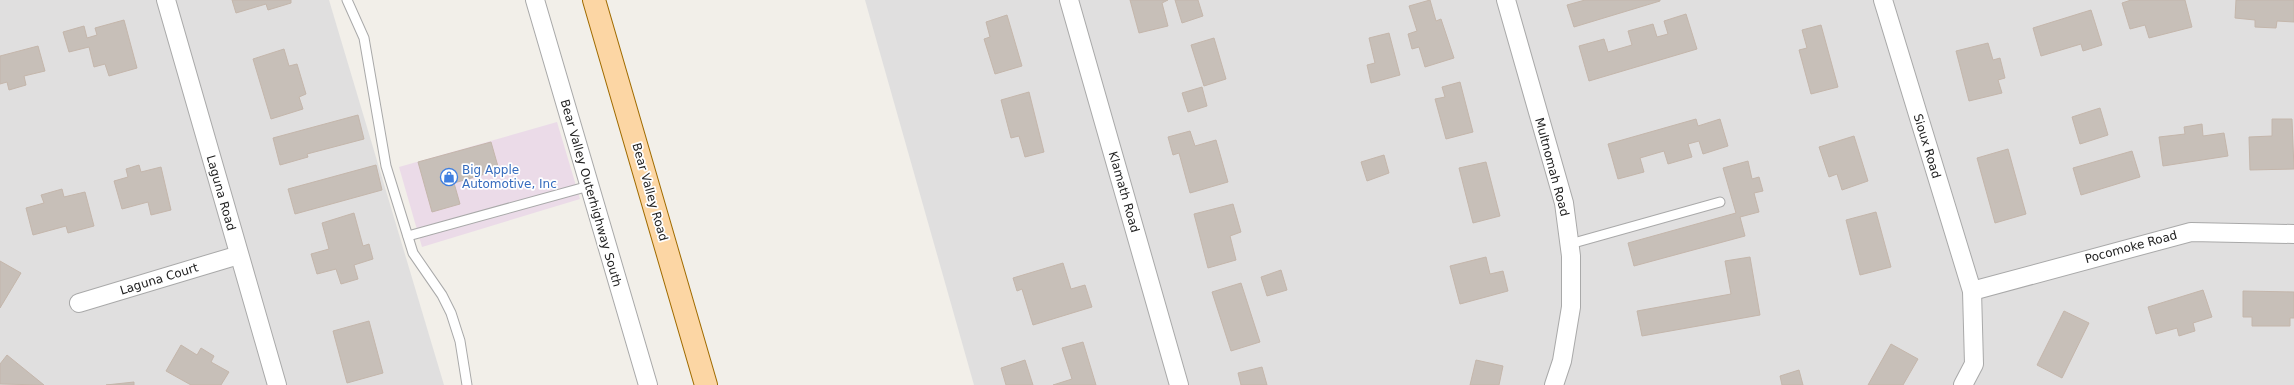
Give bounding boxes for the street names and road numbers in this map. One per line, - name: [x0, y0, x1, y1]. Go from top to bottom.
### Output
- street label: Bear Valley Outerhighway South: [557, 98, 625, 288]
- street label: Sioux Road: [1911, 112, 1943, 180]
- street label: Multnomah Road: [1532, 116, 1572, 218]
- street label: Bear Valley Road: [629, 141, 671, 243]
- street label: Klamath Road: [1106, 150, 1142, 234]
- street label: Laguna Road: [203, 154, 239, 232]
- street label: Pocomoke Road: [2083, 228, 2179, 266]
- street label: Laguna Court: [118, 260, 200, 298]

